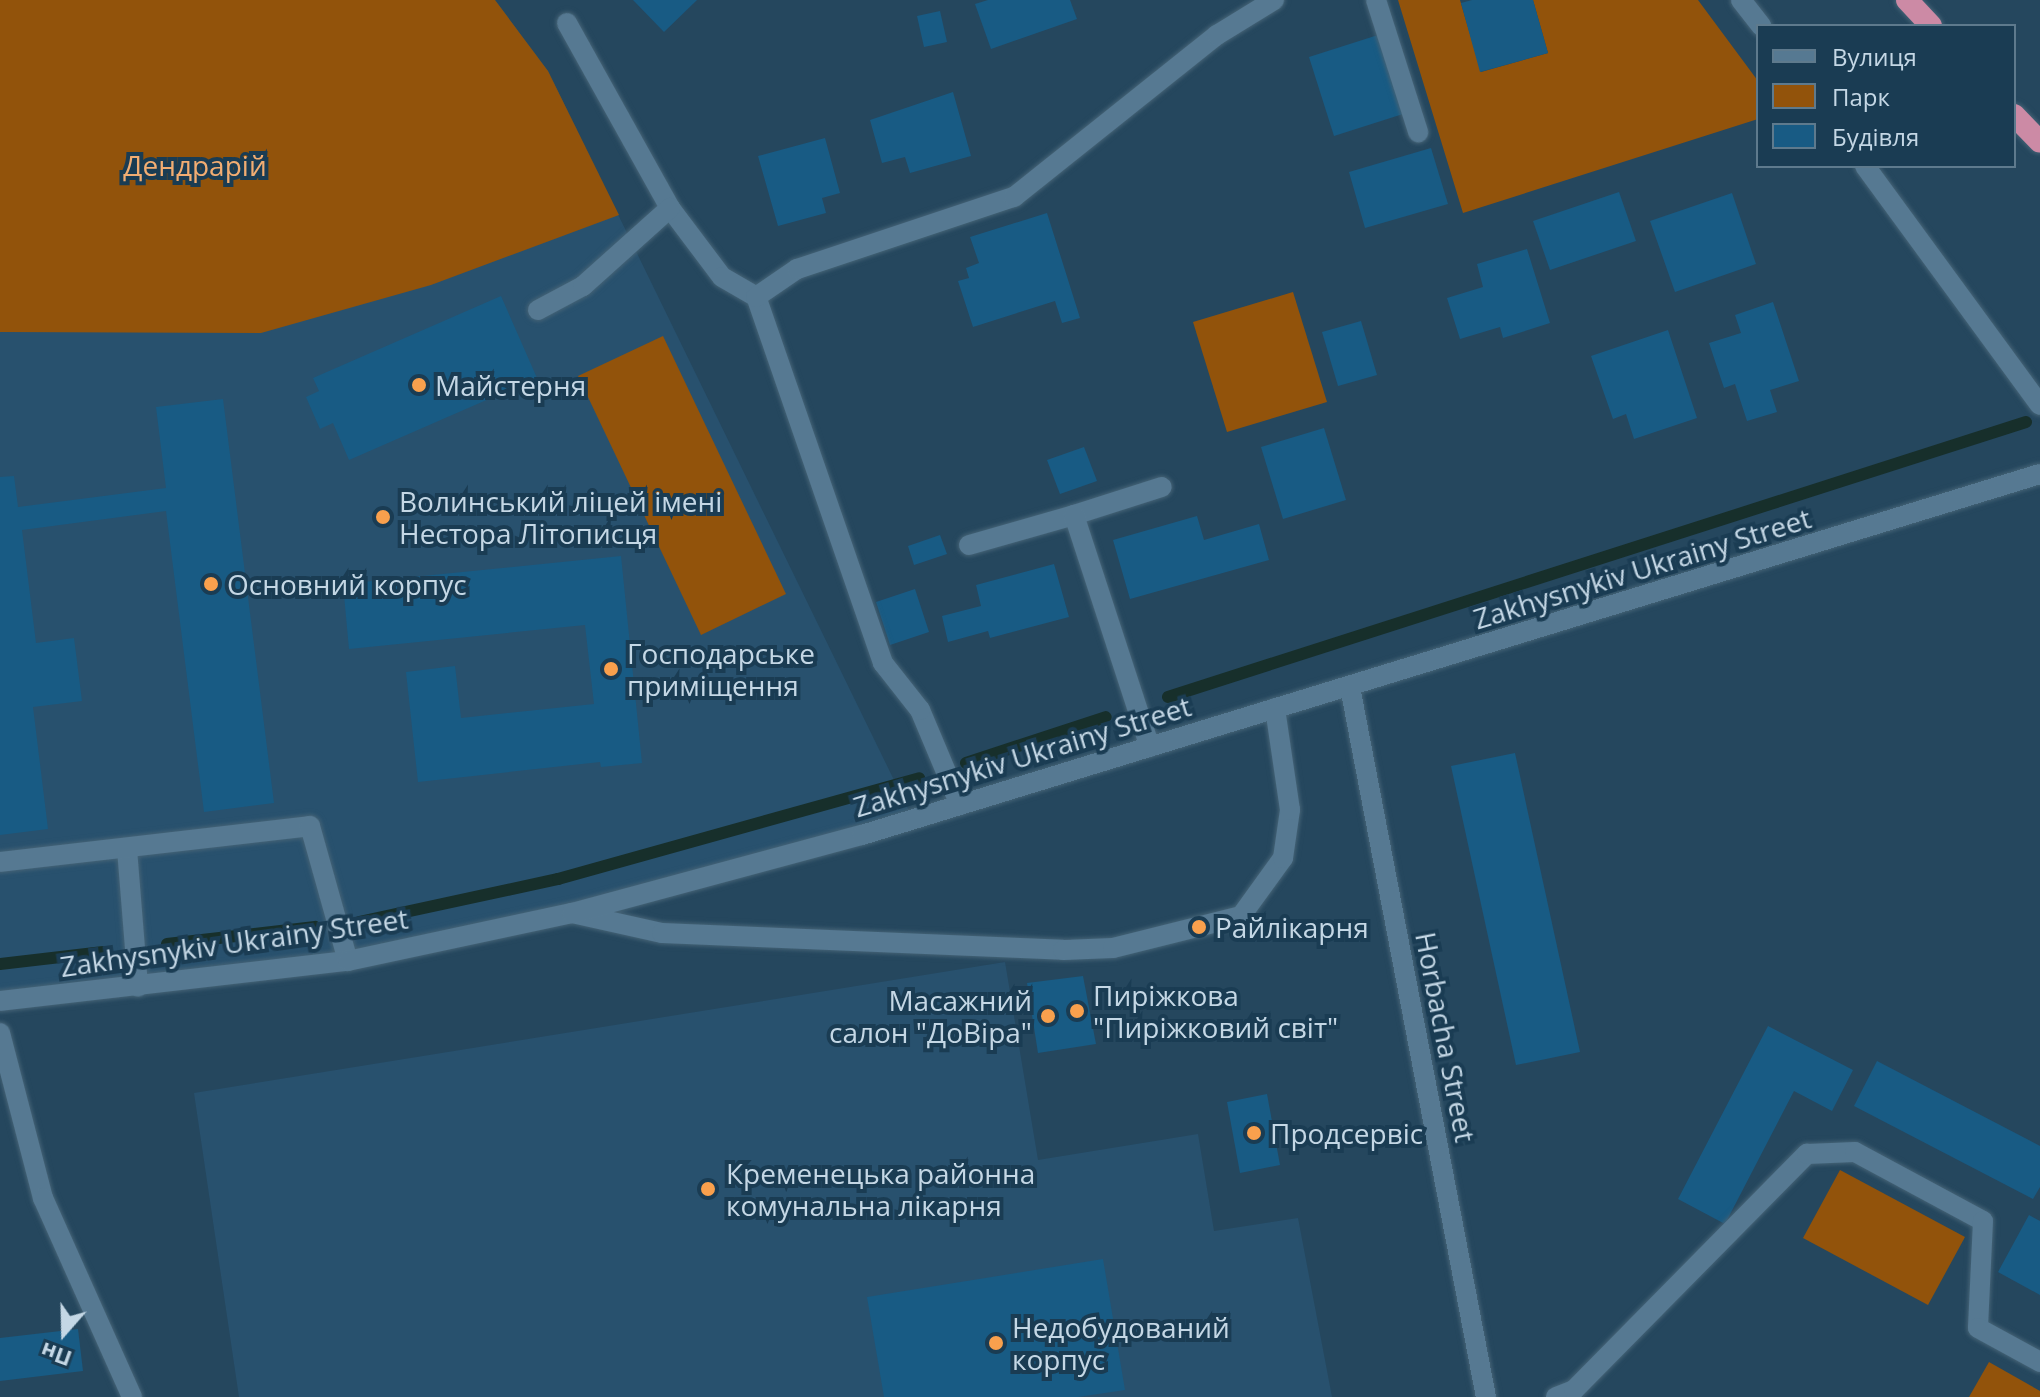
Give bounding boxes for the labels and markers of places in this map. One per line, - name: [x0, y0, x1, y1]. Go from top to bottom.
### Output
- place label: Майстерня: [435, 368, 586, 402]
- marker: Майстерня: [410, 376, 428, 394]
- place label: Волинський ліцей імені Нестора Літописця: [399, 484, 722, 550]
- marker: Волинський ліцей імені Нестора Літописця: [374, 508, 392, 526]
- place label: Основний корпус: [227, 567, 467, 601]
- marker: Основний корпус: [202, 575, 220, 593]
- place label: Господарське приміщення: [627, 636, 815, 702]
- marker: Господарське приміщення: [602, 660, 620, 678]
- place label: Райлікарня: [1215, 910, 1369, 944]
- marker: Райлікарня: [1190, 918, 1208, 936]
- place label: Пиріжкова "Пиріжковий світ": [1093, 978, 1338, 1044]
- place label: Масажний салон "ДоВіра": [829, 983, 1032, 1049]
- marker: Пиріжкова "Пиріжковий світ": [1068, 1002, 1086, 1020]
- marker: Масажний салон "ДоВіра": [1039, 1007, 1057, 1025]
- place label: Продсервіс: [1270, 1116, 1423, 1150]
- marker: Продсервіс: [1245, 1124, 1263, 1142]
- place label: Кременецька районна комунальна лікарня: [726, 1156, 1035, 1222]
- marker: Кременецька районна комунальна лікарня: [697, 1178, 719, 1200]
- place label: Недобудований корпус: [1012, 1310, 1230, 1376]
- marker: Недобудований корпус: [987, 1334, 1005, 1352]

